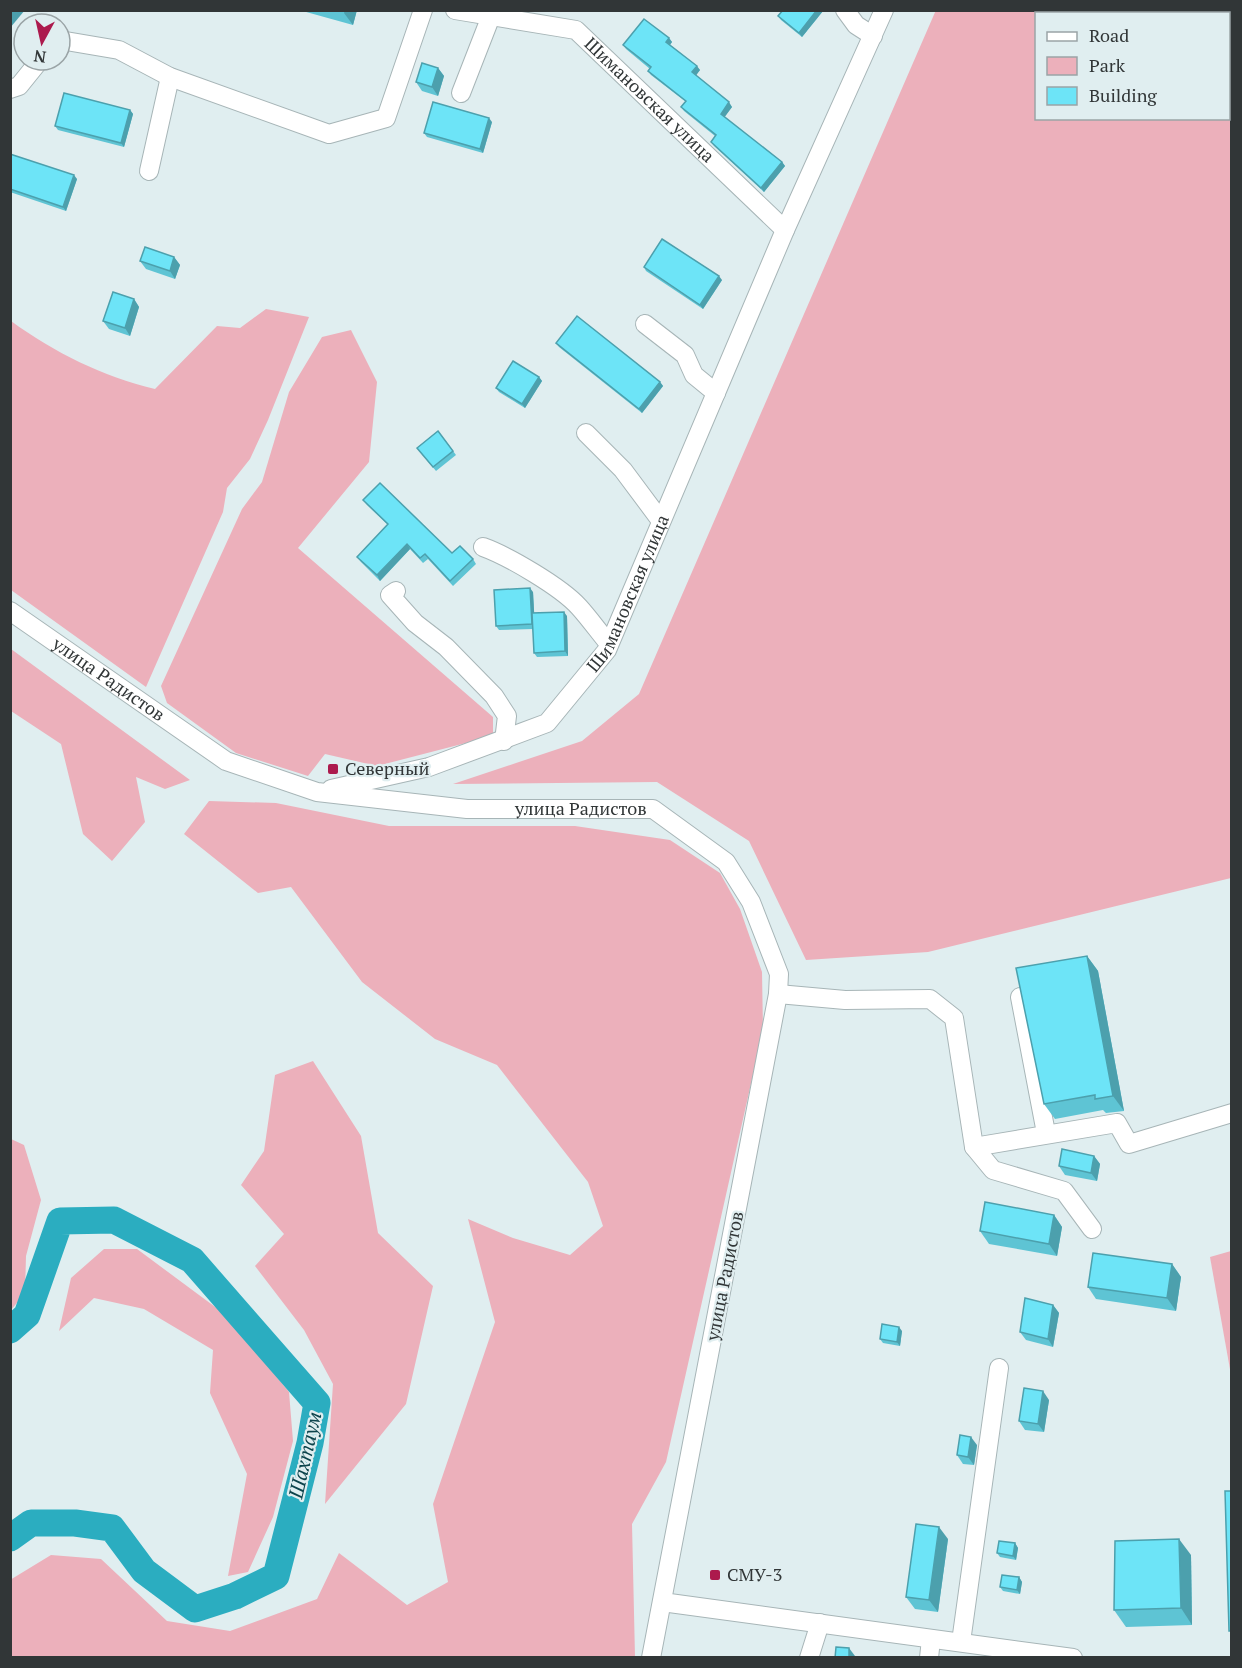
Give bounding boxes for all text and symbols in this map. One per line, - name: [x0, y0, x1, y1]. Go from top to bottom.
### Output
- north arrow: [12, 12, 72, 72]
- legend: [1035, 12, 1230, 120]
- text: Road: [1089, 23, 1129, 47]
- street label: Шимановская улица: [580, 31, 720, 167]
- text: N: [32, 45, 47, 69]
- text: Park: [1089, 53, 1126, 77]
- text: Building: [1089, 83, 1157, 107]
- street label: Шимановская улица: [581, 511, 674, 677]
- street label: улица Радистов: [47, 631, 170, 726]
- place label: Северный: [345, 756, 429, 780]
- marker: Северный: [326, 762, 340, 776]
- street label: улица Радистов: [514, 796, 647, 820]
- street label: улица Радистов: [699, 1209, 748, 1344]
- water label: Шахтаум: [281, 1409, 328, 1502]
- place label: СМУ-3: [727, 1562, 782, 1586]
- marker: СМУ-3: [708, 1568, 722, 1582]

